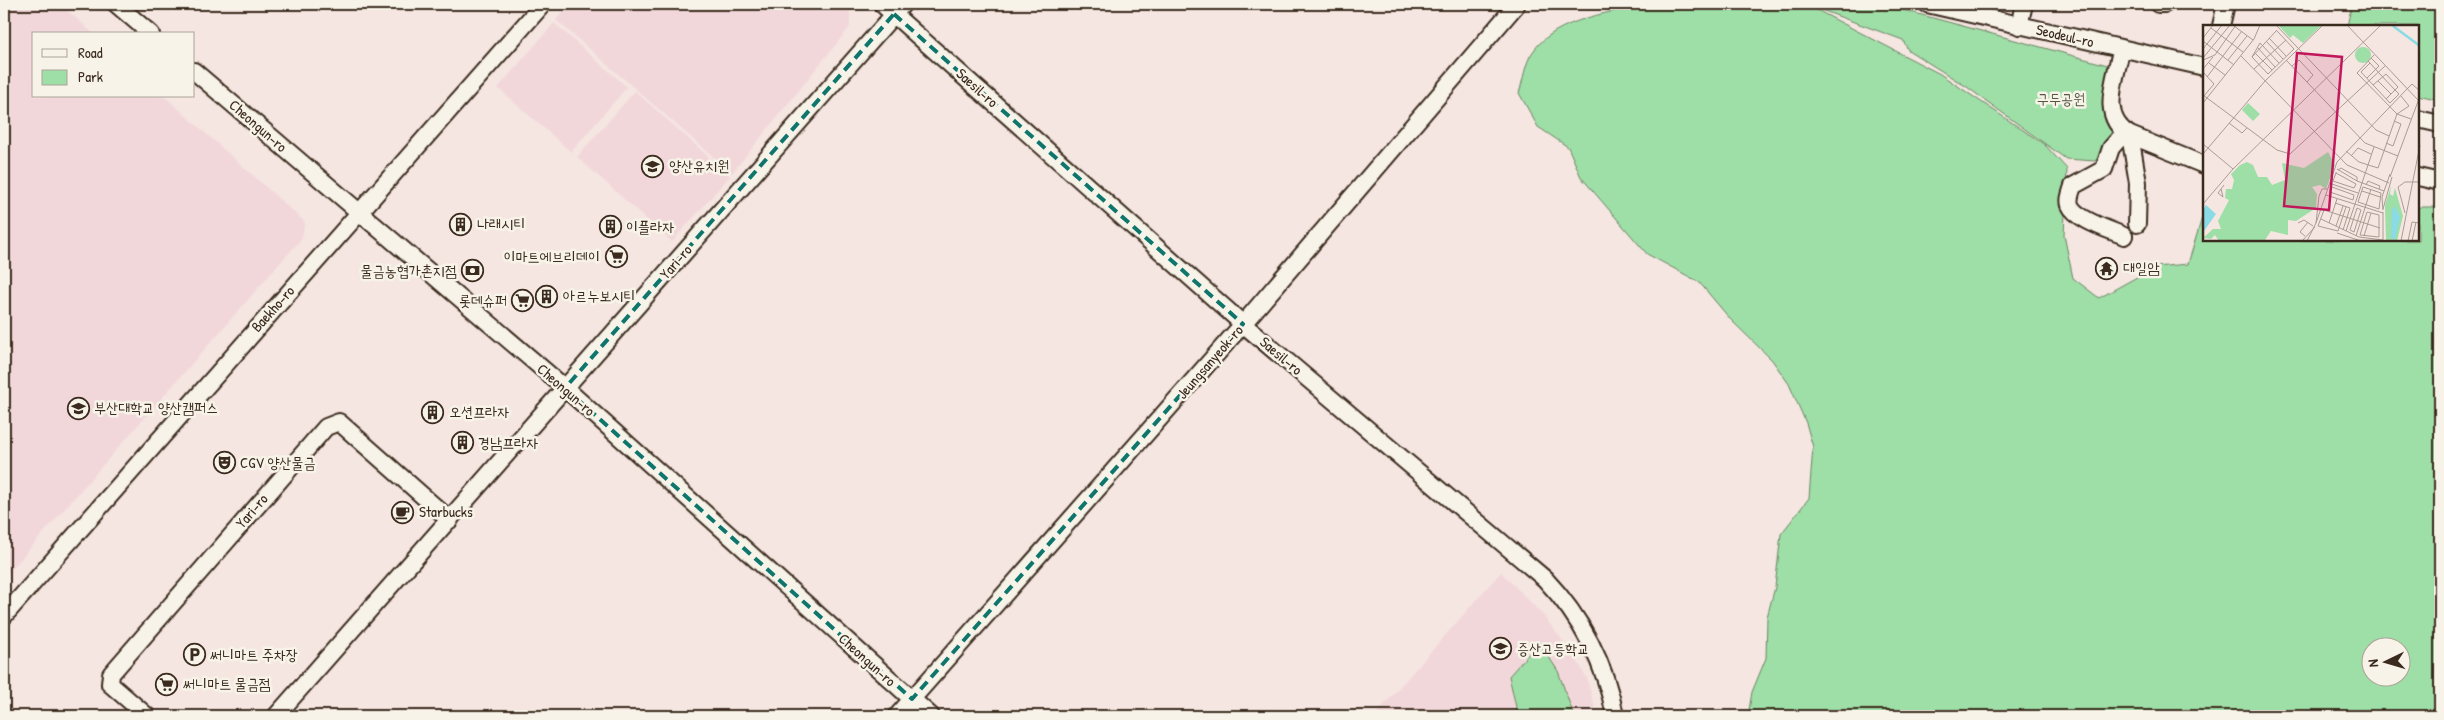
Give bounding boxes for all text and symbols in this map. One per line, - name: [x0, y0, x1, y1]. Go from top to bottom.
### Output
- street label: Seodeul-ro: [2034, 19, 2096, 52]
- inset map: [2203, 25, 2419, 241]
- legend: [32, 32, 195, 98]
- text: Road: [78, 42, 103, 63]
- street label: Saesil-ro: [952, 63, 1003, 112]
- text: Park: [78, 66, 103, 87]
- park label: 구두공원: [2037, 88, 2085, 109]
- street label: Cheongun-ro: [225, 95, 292, 157]
- school or university icon: 양산유치원: [641, 154, 665, 178]
- place label: 양산유치원: [669, 155, 729, 176]
- building icon: 나래시티: [449, 212, 473, 236]
- place label: 나래시티: [477, 213, 525, 234]
- building icon: 이플라자: [598, 215, 622, 239]
- place label: 이플라자: [626, 216, 674, 237]
- street label: Yari-ro: [655, 240, 697, 283]
- supermarket icon: 이마트에브리데이: [604, 245, 628, 269]
- place label: 이마트에브리데이: [503, 246, 600, 267]
- temple icon: 대일암: [2095, 256, 2119, 280]
- place label: 대일암: [2123, 257, 2160, 278]
- bank icon: 물금농협가촌지점: [461, 259, 485, 283]
- place label: 물금농협가촌지점: [360, 260, 457, 281]
- street label: Baekho-ro: [246, 281, 299, 336]
- building icon: 아르누보시티: [535, 284, 559, 308]
- place label: 아르누보시티: [563, 285, 635, 306]
- supermarket icon: 롯데슈퍼: [511, 289, 535, 313]
- place label: 롯데슈퍼: [459, 290, 507, 311]
- street label: Jeungsanyeok-ro: [1172, 320, 1248, 403]
- street label: Saesil-ro: [1256, 332, 1307, 380]
- street label: Cheongun-ro: [533, 359, 600, 421]
- school or university icon: 부산대학교 양산캠퍼스: [66, 396, 90, 420]
- place label: 부산대학교 양산캠퍼스: [94, 397, 218, 418]
- building icon: 오션프라자: [421, 400, 445, 424]
- place label: 오션프라자: [449, 401, 509, 422]
- building icon: 경남프라자: [450, 431, 474, 455]
- place label: 경남프라자: [478, 432, 538, 453]
- theatre icon: CGV 양산물금: [212, 451, 236, 475]
- place label: CGV 양산물금: [240, 452, 316, 473]
- street label: Yari-ro: [231, 489, 273, 532]
- cafe icon: Starbucks: [391, 500, 415, 524]
- place label: Starbucks: [419, 501, 473, 522]
- street label: Cheongun-ro: [834, 628, 901, 691]
- school or university icon: 증산고등학교: [1489, 637, 1513, 661]
- place label: 증산고등학교: [1517, 638, 1589, 659]
- north arrow: [2362, 638, 2412, 688]
- parking icon: 써니마트 주차장: [182, 643, 206, 667]
- place label: 써니마트 주차장: [210, 644, 298, 665]
- text: N: [2363, 658, 2382, 668]
- supermarket icon: 써니마트 물금점: [155, 672, 179, 696]
- place label: 써니마트 물금점: [183, 673, 271, 694]

